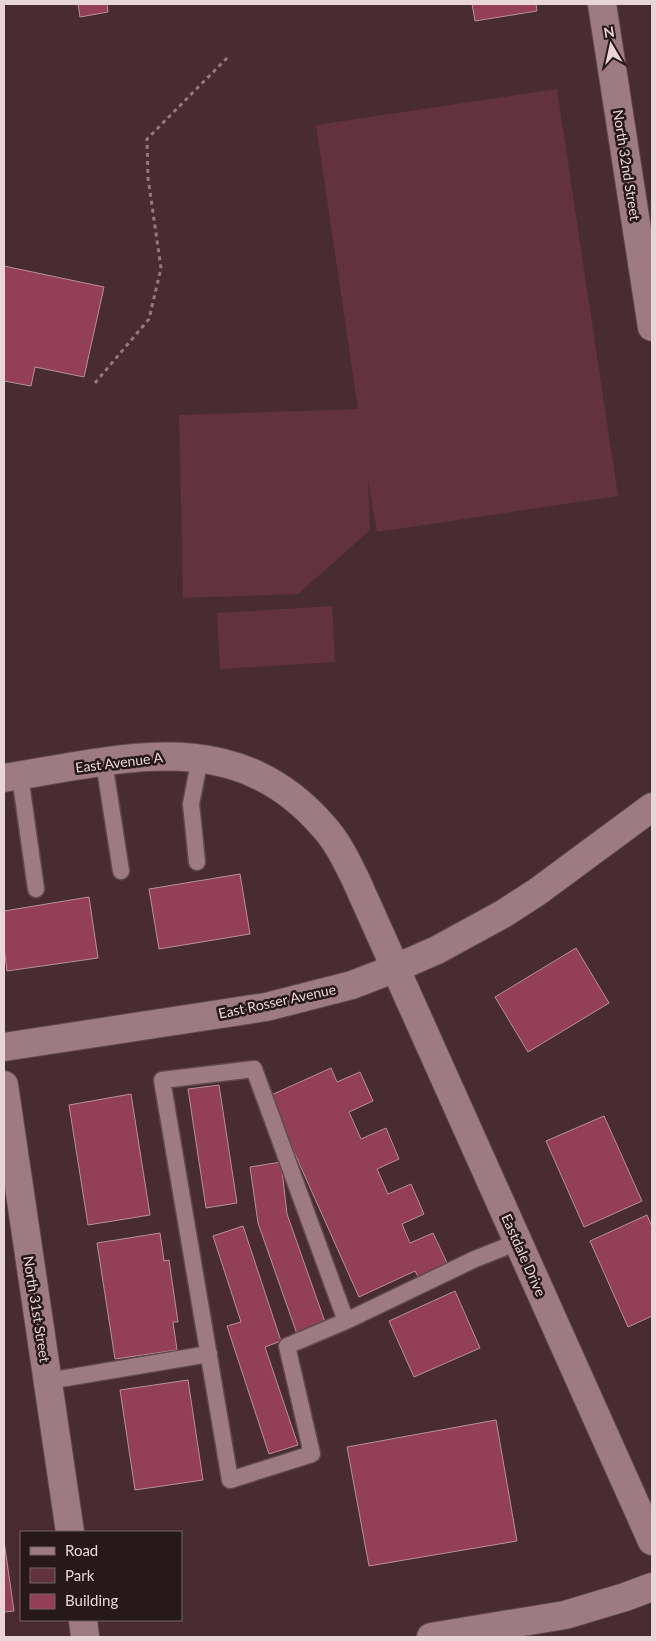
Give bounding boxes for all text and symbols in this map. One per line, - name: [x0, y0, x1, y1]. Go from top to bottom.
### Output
- north arrow: [586, 20, 636, 70]
- text: N: [602, 22, 616, 41]
- street label: North 32nd Street: [610, 108, 644, 222]
- street label: East Avenue A: [74, 748, 164, 776]
- street label: East Rosser Avenue: [217, 980, 337, 1022]
- street label: Eastdale Drive: [498, 1211, 550, 1299]
- street label: North 31st Street: [20, 1254, 54, 1364]
- legend: [20, 1531, 182, 1621]
- text: Road: [65, 1541, 98, 1559]
- text: Park: [65, 1566, 95, 1584]
- text: Building: [65, 1591, 118, 1609]

